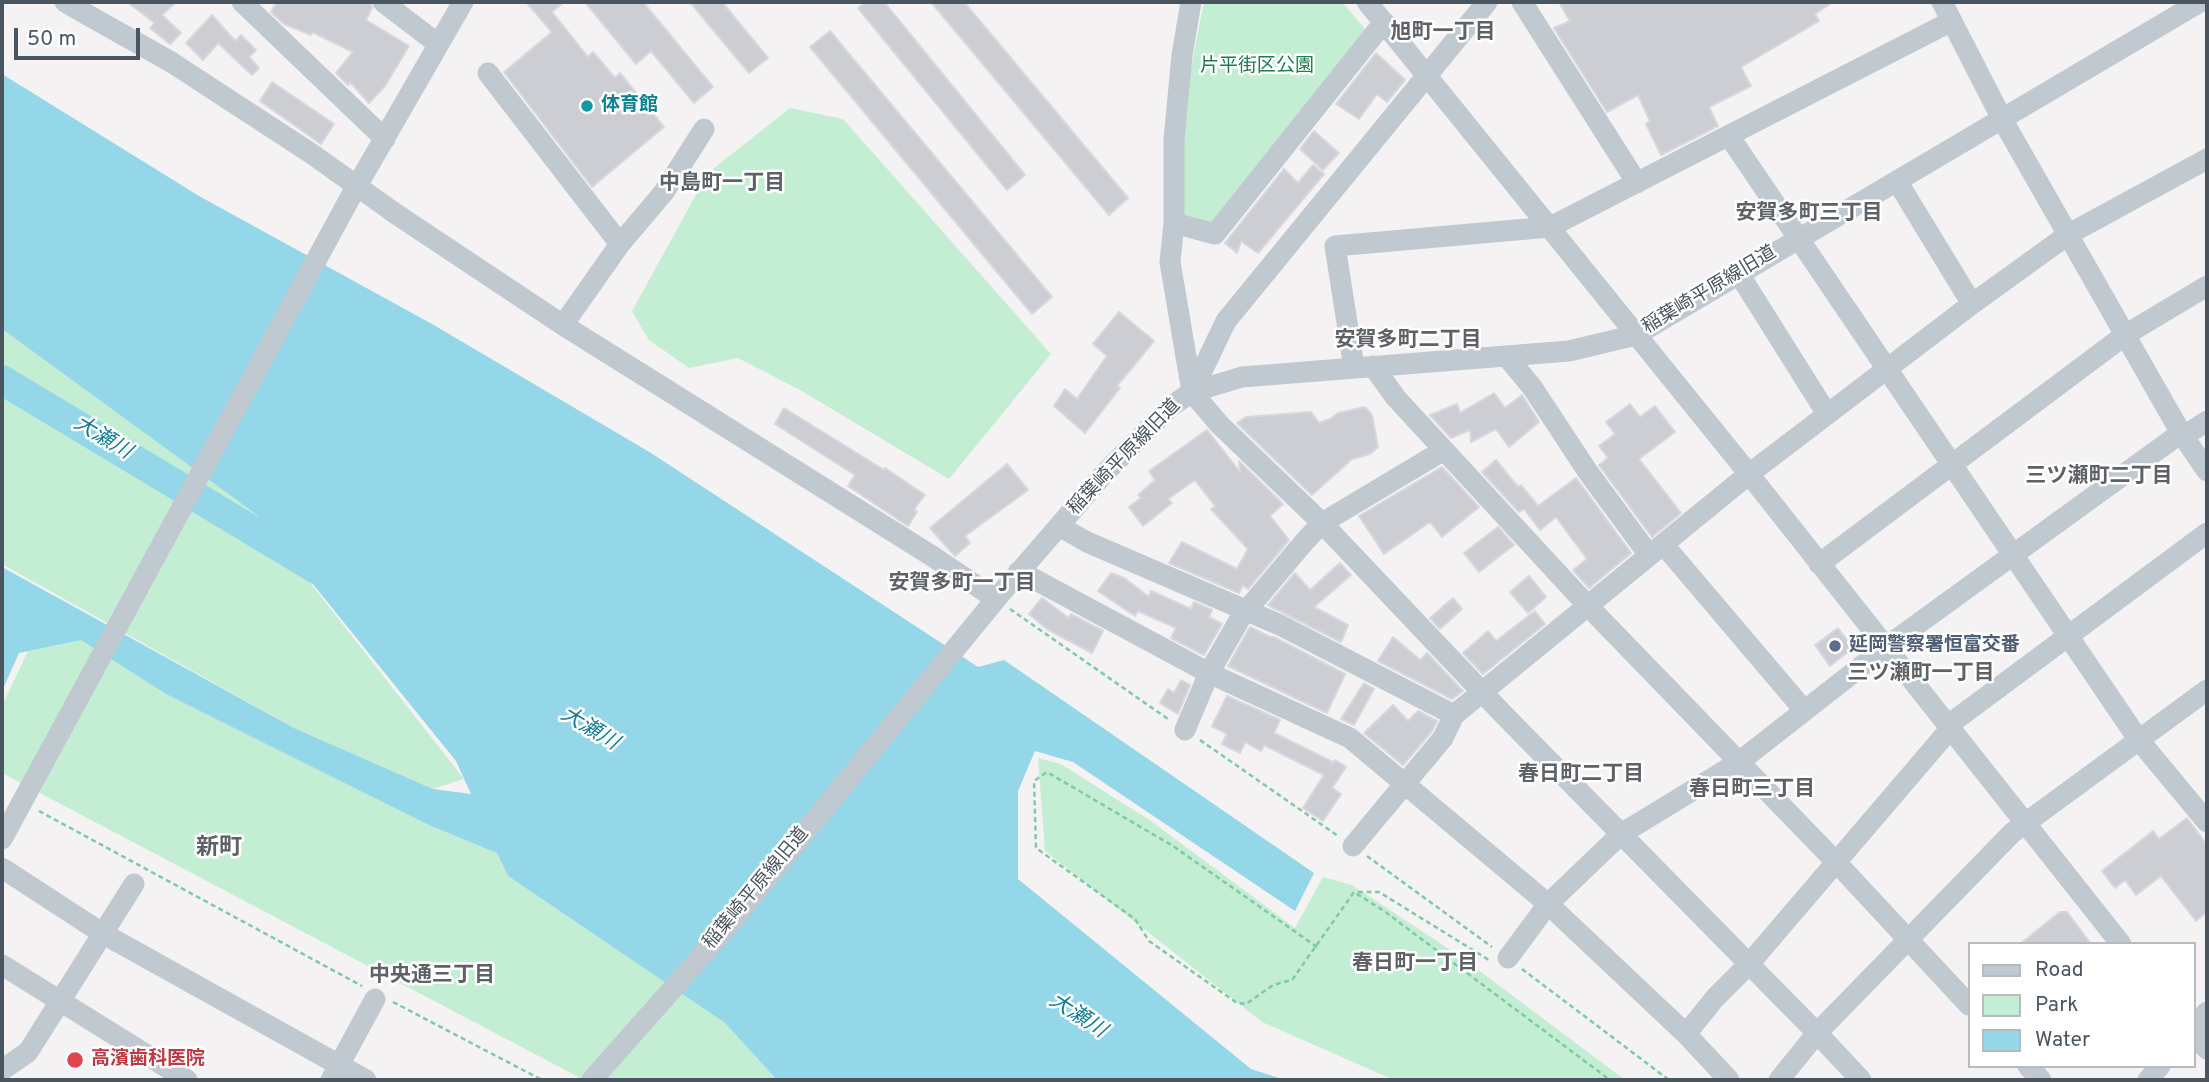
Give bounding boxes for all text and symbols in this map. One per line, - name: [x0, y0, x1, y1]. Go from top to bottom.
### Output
- scale bar: [18, 14, 144, 58]
- district label: 旭町一丁目: [1391, 21, 1495, 47]
- text: 50 m: [27, 26, 76, 53]
- park label: 片平街区公園: [1200, 56, 1314, 78]
- place label: 体育館: [601, 95, 658, 117]
- marker: 体育館: [579, 98, 595, 114]
- district label: 中島町一丁目: [659, 172, 785, 198]
- district label: 安賀多町三丁目: [1736, 202, 1882, 228]
- street label: 稲葉崎平原線旧道: [1639, 242, 1781, 340]
- district label: 安賀多町二丁目: [1335, 329, 1481, 355]
- street label: 稲葉崎平原線旧道: [1064, 395, 1186, 521]
- water label: 大瀬川: [69, 412, 135, 466]
- district label: 三ツ瀬町二丁目: [2026, 465, 2172, 491]
- district label: 安賀多町一丁目: [889, 572, 1035, 598]
- place label: 延岡警察署恒富交番: [1849, 635, 2020, 657]
- marker: 延岡警察署恒富交番: [1827, 638, 1843, 654]
- district label: 三ツ瀬町一丁目: [1848, 662, 1994, 688]
- water label: 大瀬川: [556, 703, 622, 757]
- district label: 春日町二丁目: [1518, 763, 1644, 789]
- district label: 春日町三丁目: [1689, 778, 1815, 804]
- street label: 稲葉崎平原線旧道: [699, 823, 815, 955]
- district label: 新町: [196, 835, 242, 863]
- legend: [1968, 942, 2195, 1068]
- district label: 春日町一丁目: [1352, 952, 1478, 978]
- text: Road: [2035, 957, 2084, 984]
- district label: 中央通三丁目: [369, 964, 495, 990]
- water label: 大瀬川: [1044, 989, 1110, 1045]
- text: Park: [2035, 992, 2078, 1019]
- text: Water: [2035, 1027, 2090, 1054]
- place label: 高濱歯科医院: [91, 1049, 205, 1071]
- marker: 高濱歯科医院: [65, 1050, 85, 1070]

